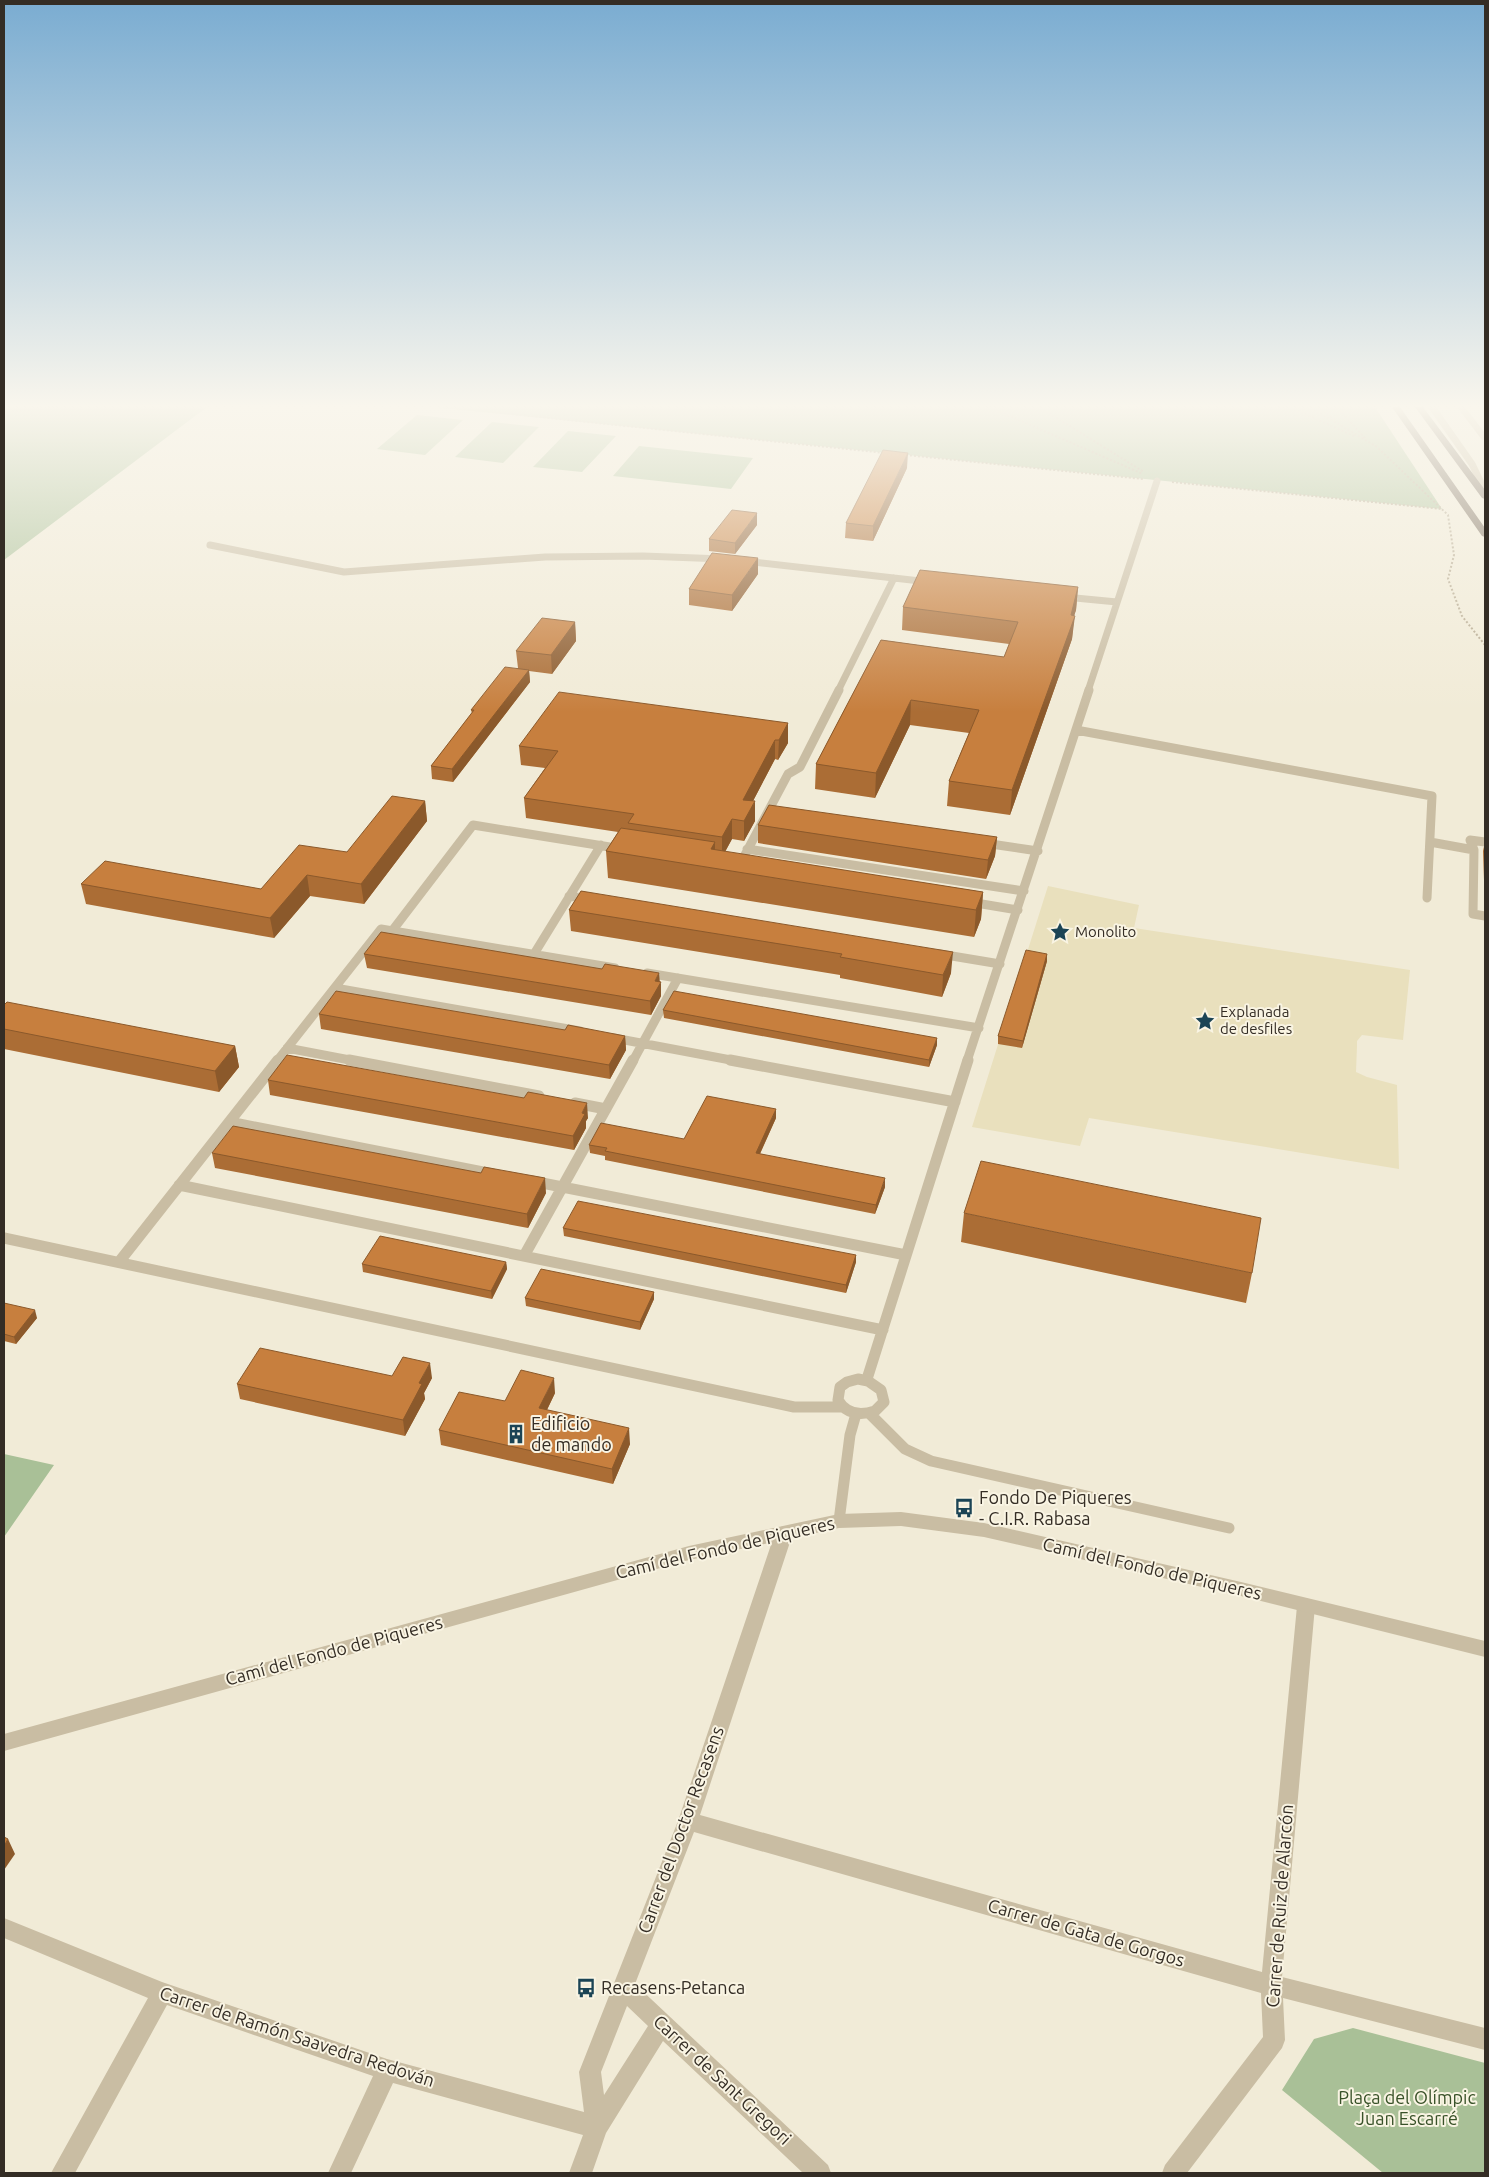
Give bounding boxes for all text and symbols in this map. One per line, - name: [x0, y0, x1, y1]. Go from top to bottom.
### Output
- place icon: Monolito: [1049, 921, 1071, 943]
- place label: Monolito: [1075, 923, 1136, 940]
- place label: Explanada de desfiles: [1220, 1003, 1292, 1037]
- place icon: Explanada de desfiles: [1194, 1010, 1216, 1032]
- place label: Edificio de mando: [531, 1413, 612, 1454]
- building icon: Edificio de mando: [505, 1423, 527, 1445]
- place label: Fondo De Piqueres - C.I.R. Rabasa: [979, 1487, 1132, 1528]
- bus stop icon: Fondo De Piqueres - C.I.R. Rabasa: [953, 1497, 975, 1519]
- street label: Camí del Fondo de Piqueres: [613, 1512, 836, 1582]
- street label: Camí del Fondo de Piqueres: [1041, 1533, 1264, 1603]
- street label: Camí del Fondo de Piqueres: [223, 1611, 445, 1689]
- street label: Carrer del Doctor Recasens: [633, 1723, 727, 1936]
- street label: Carrer de Ruiz de Alarcón: [1262, 1804, 1296, 2008]
- street label: Carrer de Gata de Gorgos: [986, 1894, 1187, 1970]
- bus stop icon: Recasens-Petanca: [575, 1977, 597, 1999]
- place label: Recasens-Petanca: [601, 1977, 745, 1997]
- street label: Carrer de Ramón Saavedra Redován: [157, 1982, 437, 2090]
- street label: Carrer de Sant Gregori: [650, 2010, 795, 2148]
- park label: Plaça del Olímpic Juan Escarré: [1338, 2087, 1476, 2128]

